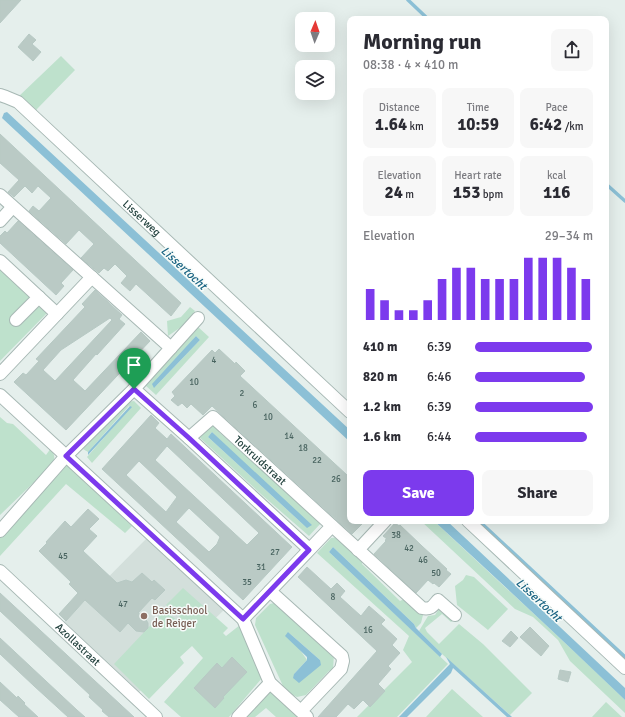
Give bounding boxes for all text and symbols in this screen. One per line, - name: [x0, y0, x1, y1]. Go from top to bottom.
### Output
- north arrow: [295, 12, 335, 52]
- map controls: [295, 12, 335, 100]
- text: Morning run: [363, 28, 482, 55]
- button: share: [551, 29, 593, 71]
- text: 08:38 · 4 × 410 m: [363, 57, 458, 73]
- button: layers: [295, 60, 335, 100]
- text: Distance: [379, 101, 420, 114]
- text: Time: [467, 101, 489, 114]
- text: Pace: [546, 101, 568, 114]
- text: 1.64: [375, 114, 407, 135]
- text: 10:59: [457, 114, 499, 135]
- text: 6:42: [530, 114, 562, 135]
- text: km: [407, 120, 424, 133]
- text: /km: [562, 120, 584, 133]
- text: Elevation: [377, 169, 421, 182]
- text: Heart rate: [454, 169, 502, 182]
- text: kcal: [547, 169, 566, 182]
- text: 24: [385, 182, 403, 203]
- text: 153: [453, 182, 480, 203]
- text: 116: [543, 182, 570, 203]
- text: m: [403, 188, 414, 201]
- text: bpm: [480, 188, 503, 201]
- street label: Lisserweg: [120, 197, 163, 239]
- text: Elevation: [363, 228, 415, 244]
- text: 29–34 m: [545, 228, 593, 244]
- water label: Lissertocht: [158, 243, 211, 295]
- text: 410 m: [363, 339, 397, 355]
- text: 6:39: [427, 339, 452, 355]
- pin: [117, 348, 151, 389]
- icon: arrive: [123, 354, 145, 376]
- house number: 4: [212, 355, 217, 366]
- text: 820 m: [363, 369, 397, 385]
- text: 6:46: [427, 369, 452, 385]
- house number: 10: [189, 377, 199, 388]
- house number: 2: [240, 388, 245, 399]
- text: 1.2 km: [363, 399, 401, 415]
- text: 6:39: [427, 399, 452, 415]
- house number: 6: [253, 400, 258, 411]
- house number: 10: [263, 412, 273, 423]
- text: 1.6 km: [363, 429, 401, 445]
- text: 6:44: [427, 429, 452, 445]
- house number: 14: [284, 431, 294, 442]
- street label: Torkruidstraat: [231, 433, 289, 488]
- house number: 18: [298, 443, 308, 454]
- house number: 22: [312, 455, 322, 466]
- button: Save: [363, 470, 474, 516]
- button: Share: [482, 470, 593, 516]
- house number: 26: [331, 474, 341, 485]
- house number: 38: [391, 530, 401, 541]
- house number: 42: [404, 543, 414, 554]
- house number: 27: [270, 547, 280, 558]
- house number: 45: [58, 551, 68, 562]
- house number: 46: [418, 555, 428, 566]
- house number: 31: [256, 562, 266, 573]
- house number: 50: [431, 568, 441, 579]
- water label: Lissertocht: [513, 575, 566, 627]
- house number: 35: [242, 577, 252, 588]
- house number: 8: [331, 592, 336, 603]
- house number: 47: [118, 599, 128, 610]
- place label: Basisschool de Reiger: [152, 604, 208, 630]
- marker: Basisschool de Reiger: [139, 611, 149, 621]
- street label: Azollastraat: [53, 620, 103, 669]
- house number: 16: [363, 625, 373, 636]

